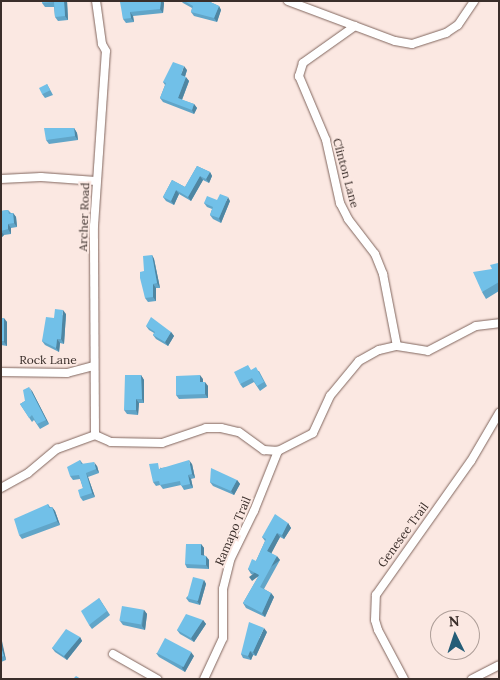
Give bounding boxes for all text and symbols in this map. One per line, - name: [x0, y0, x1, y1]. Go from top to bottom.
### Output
- street label: Clinton Lane: [330, 137, 362, 209]
- street label: Archer Road: [76, 182, 92, 252]
- street label: Rock Lane: [19, 353, 77, 367]
- street label: Ramapo Trail: [212, 494, 254, 568]
- street label: Genesee Trail: [375, 500, 431, 570]
- north arrow: [430, 610, 480, 660]
- text: N: [448, 612, 460, 630]

